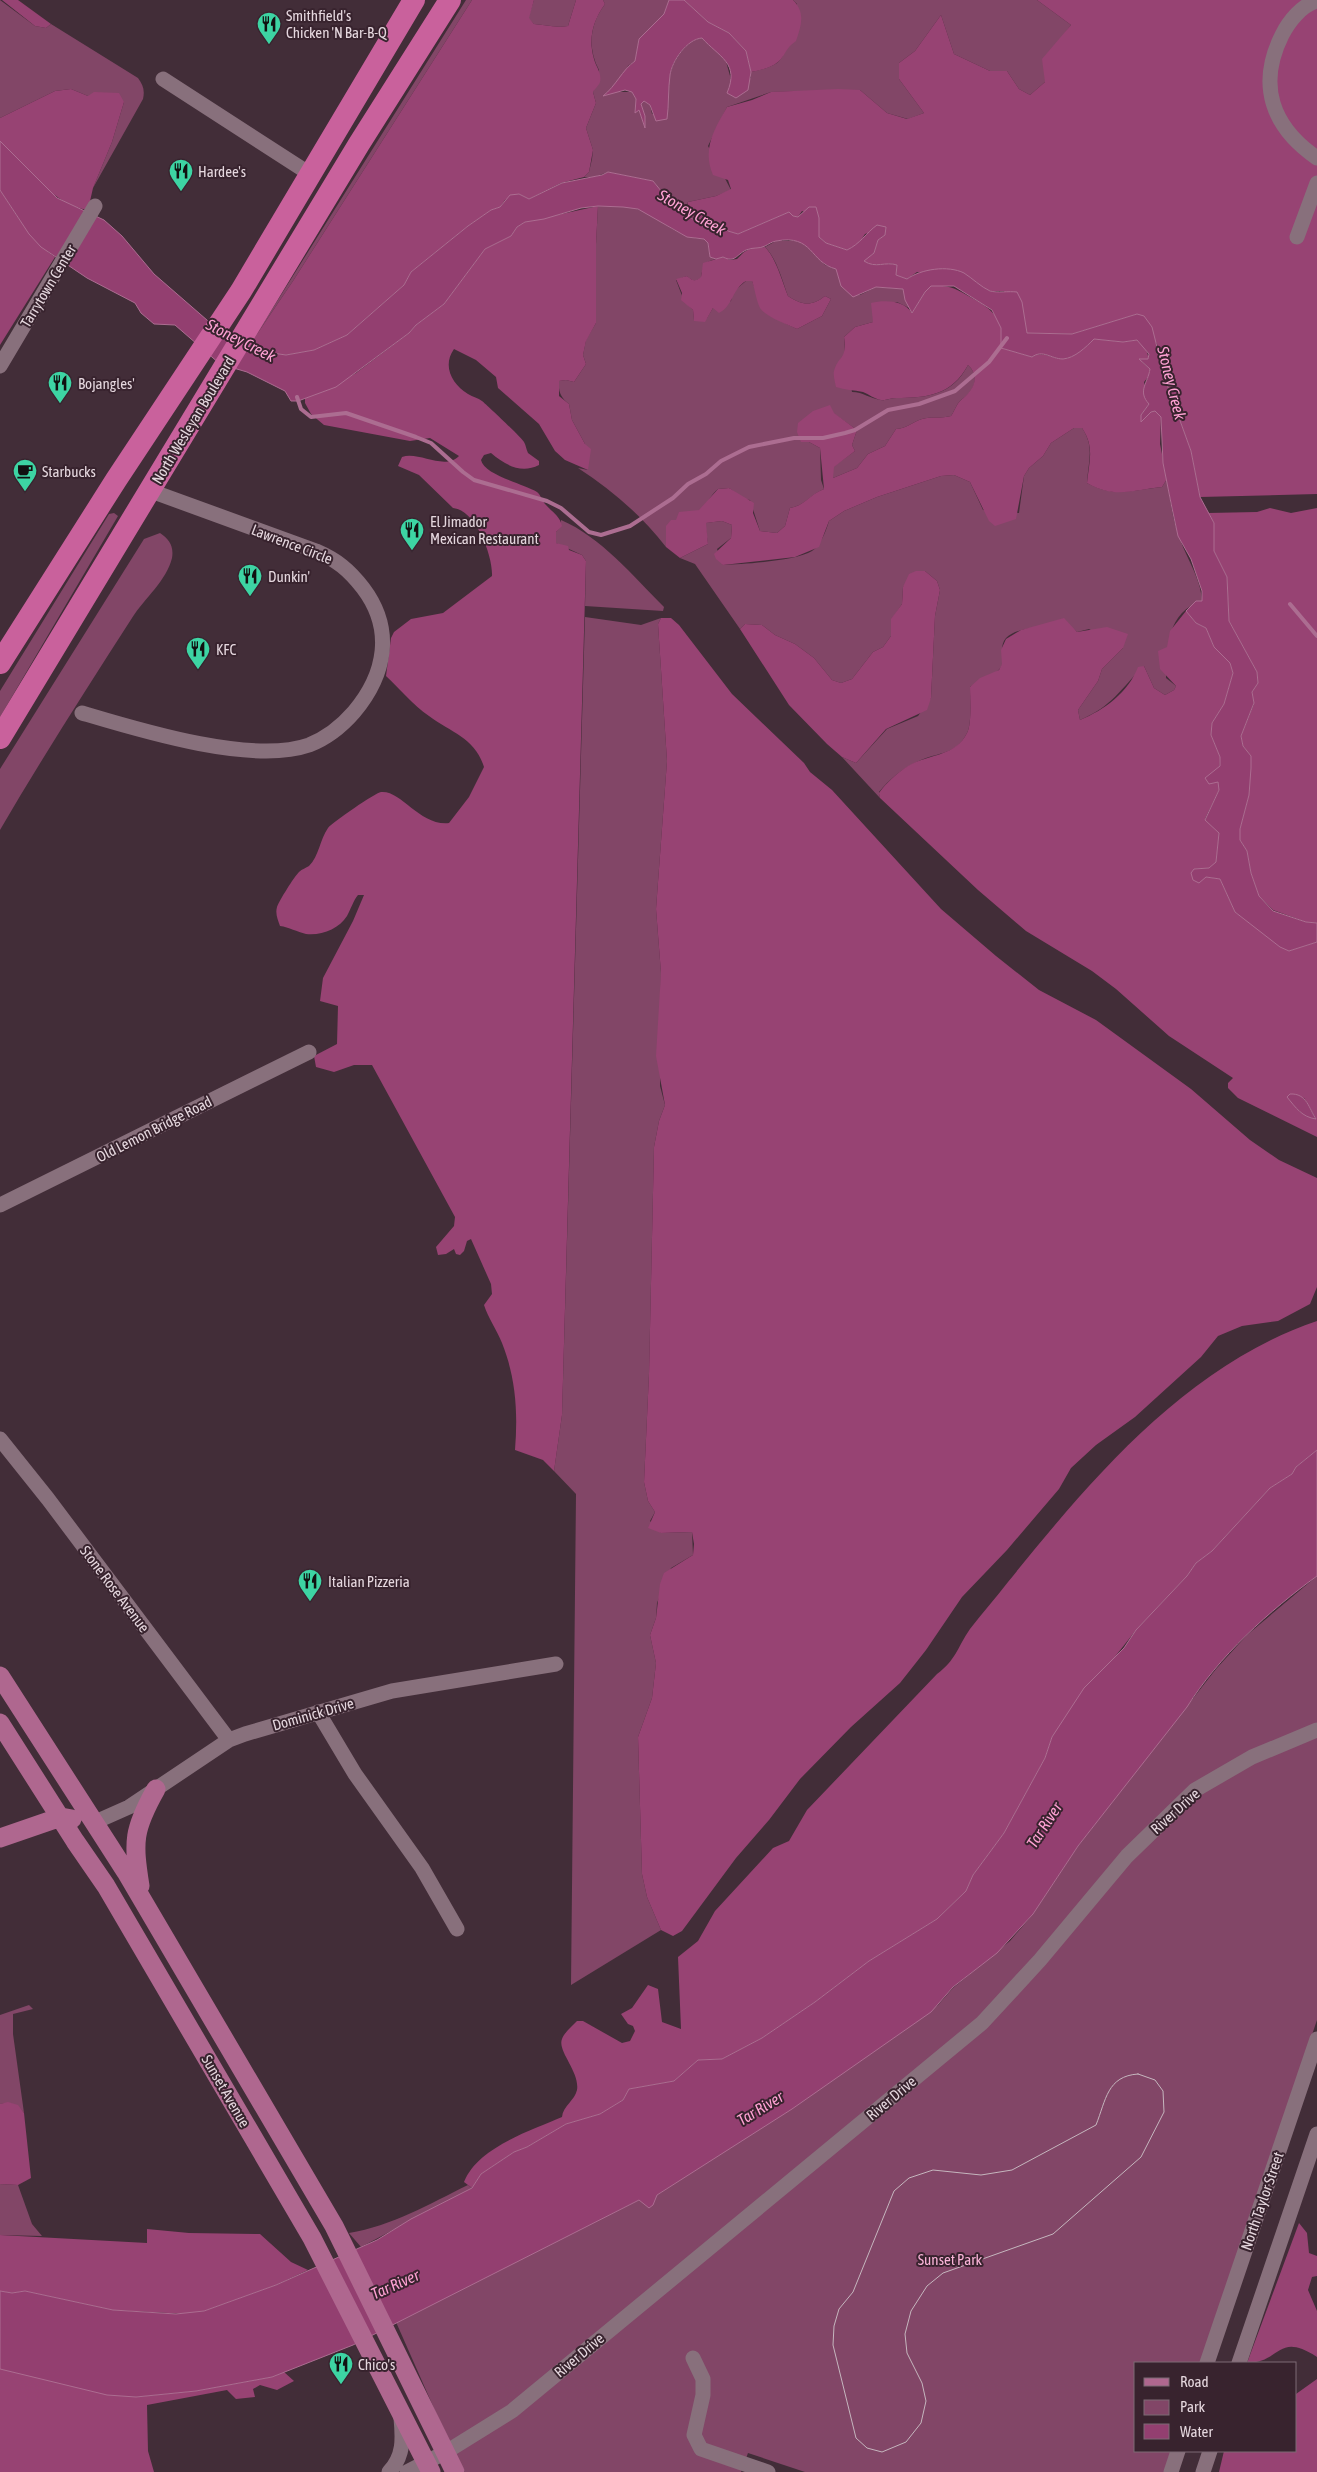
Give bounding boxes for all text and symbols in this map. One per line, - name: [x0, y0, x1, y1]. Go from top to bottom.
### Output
- place label: Smithfield's Chicken 'N Bar-B-Q: [286, 7, 387, 41]
- restaurant icon: Smithfield's Chicken 'N Bar-B-Q: [256, 11, 282, 45]
- restaurant icon: Hardee's: [168, 158, 194, 192]
- place label: Hardee's: [198, 163, 246, 180]
- water label: Stoney Creek: [654, 185, 730, 240]
- street label: Tarrytown Center: [17, 241, 80, 330]
- water label: Stoney Creek: [202, 314, 279, 366]
- water label: Stoney Creek: [1153, 343, 1190, 423]
- street label: North Wesleyan Boulevard: [148, 353, 238, 487]
- restaurant icon: Bojangles': [47, 370, 73, 404]
- place label: Bojangles': [78, 375, 135, 392]
- cafe icon: Starbucks: [12, 458, 38, 492]
- place label: Starbucks: [42, 463, 96, 480]
- place label: El Jimador Mexican Restaurant: [430, 513, 539, 547]
- restaurant icon: El Jimador Mexican Restaurant: [399, 517, 425, 551]
- street label: Lawrence Circle: [249, 521, 335, 567]
- restaurant icon: Dunkin': [237, 563, 263, 597]
- place label: Dunkin': [268, 568, 310, 585]
- restaurant icon: KFC: [185, 636, 211, 670]
- place label: KFC: [216, 641, 236, 658]
- street label: Old Lemon Bridge Road: [93, 1093, 215, 1165]
- street label: Stone Rose Avenue: [77, 1542, 153, 1636]
- restaurant icon: Italian Pizzeria: [297, 1568, 323, 1602]
- place label: Italian Pizzeria: [328, 1573, 410, 1590]
- street label: Dominick Drive: [270, 1694, 356, 1734]
- street label: River Drive: [1147, 1785, 1203, 1837]
- water label: Tar River: [1023, 1798, 1066, 1851]
- street label: Sunset Avenue: [198, 2052, 254, 2130]
- street label: River Drive: [863, 2072, 919, 2124]
- water label: Tar River: [734, 2087, 787, 2129]
- street label: North Taylor Street: [1237, 2150, 1287, 2252]
- park label: Sunset Park: [918, 2251, 983, 2268]
- water label: Tar River: [368, 2265, 423, 2302]
- street label: River Drive: [551, 2329, 607, 2381]
- restaurant icon: Chico's: [328, 2351, 354, 2385]
- place label: Chico's: [358, 2356, 395, 2373]
- legend: [1134, 2362, 1297, 2452]
- text: Road: [1180, 2373, 1209, 2390]
- text: Park: [1180, 2398, 1205, 2415]
- text: Water: [1180, 2423, 1213, 2440]

